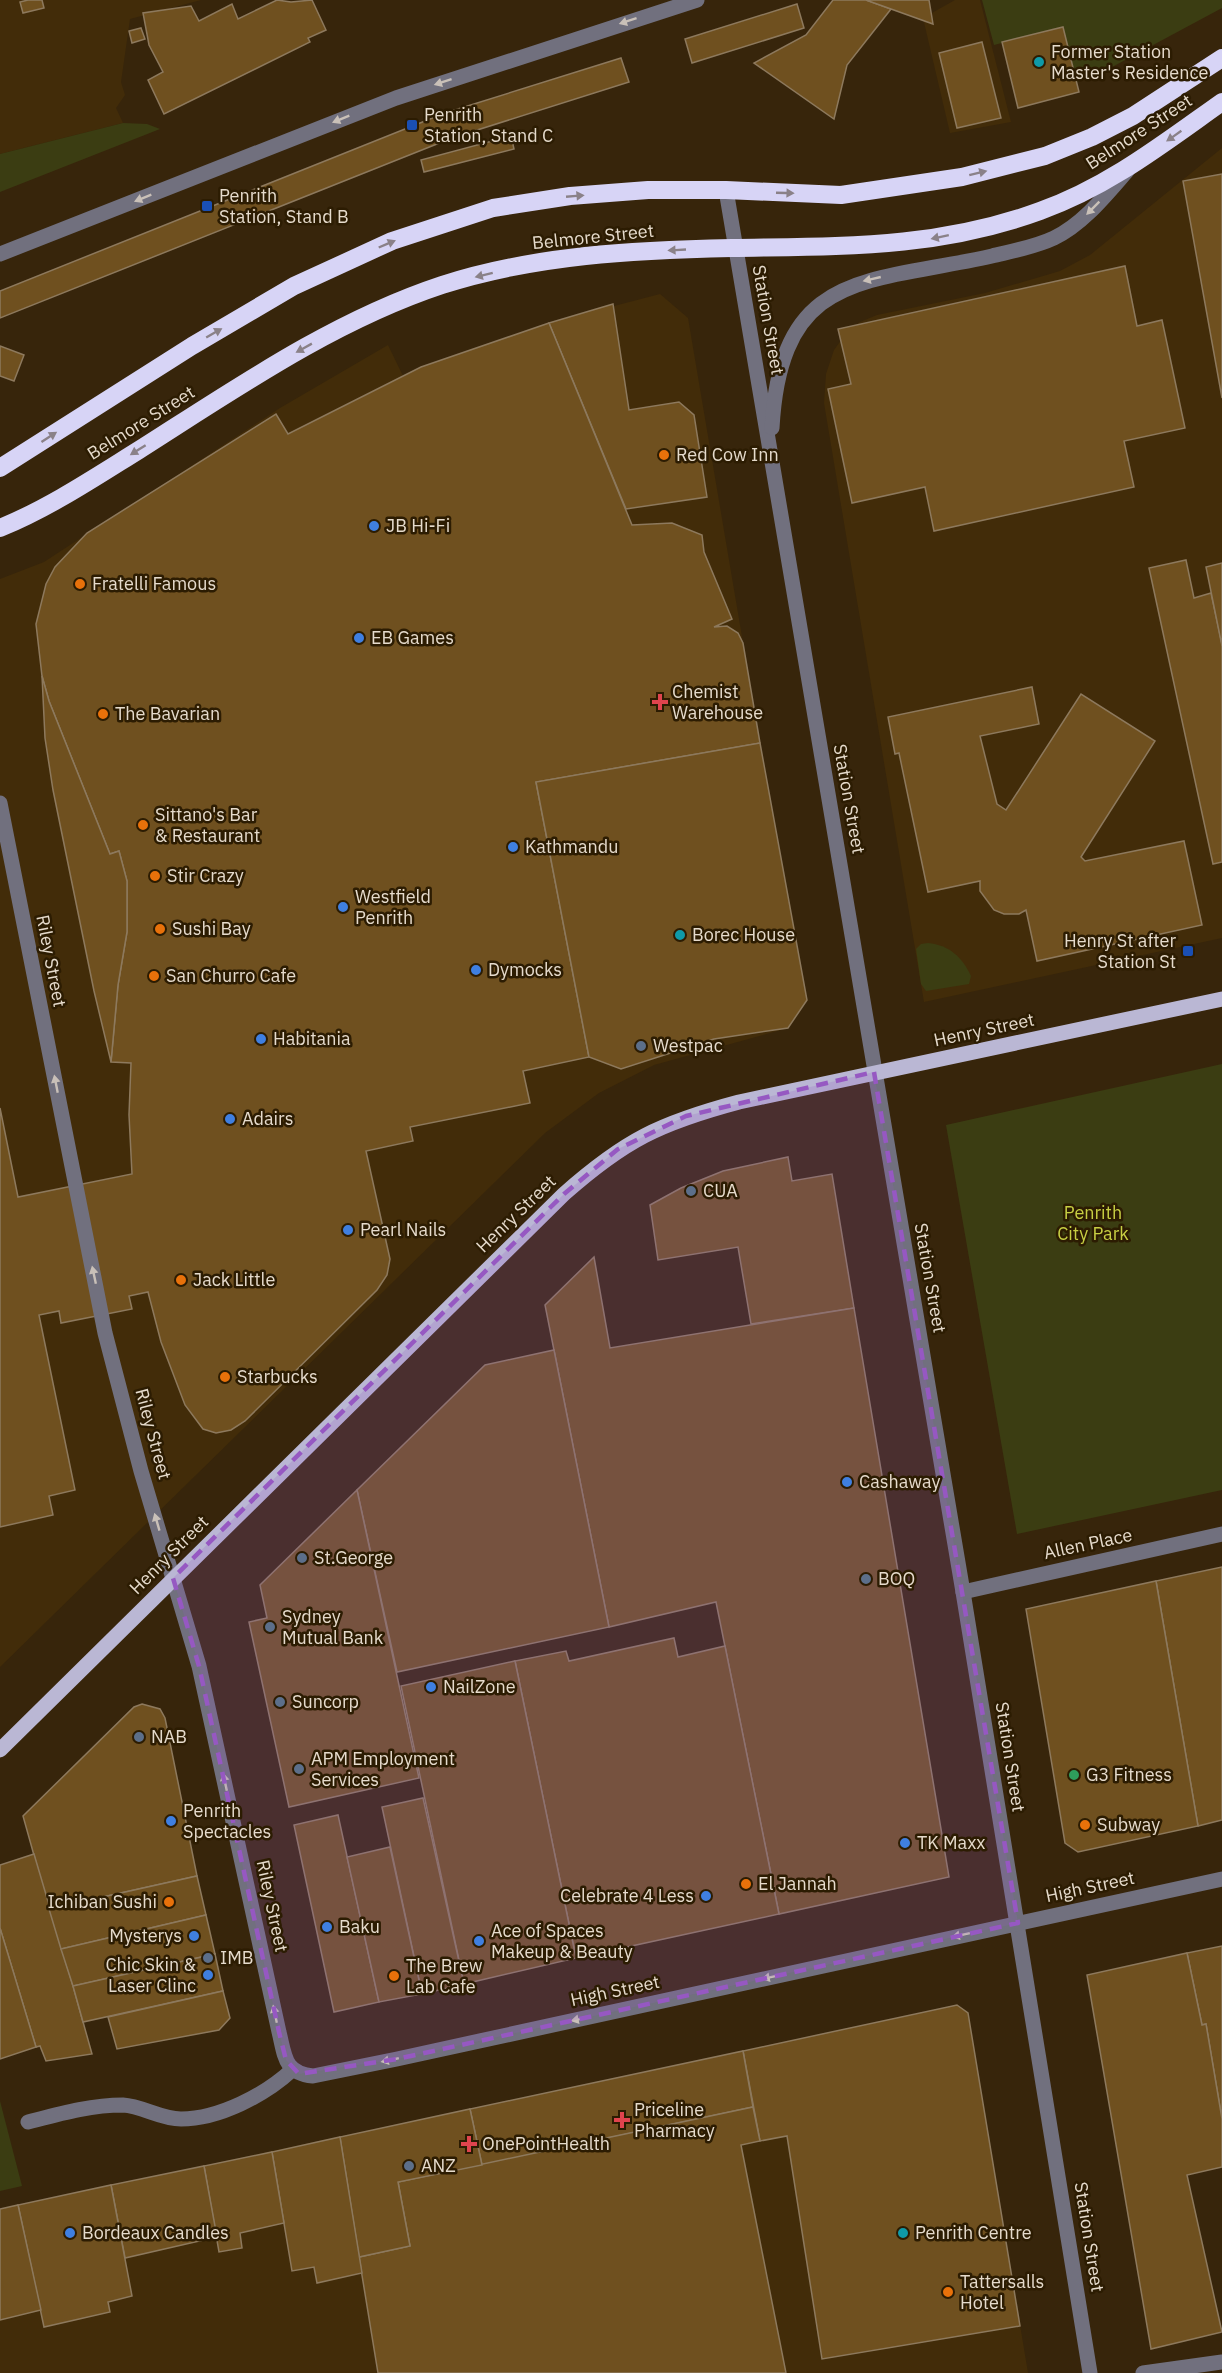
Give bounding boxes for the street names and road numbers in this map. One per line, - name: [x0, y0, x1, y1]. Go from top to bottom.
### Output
- street label: Belmore Street: [1081, 89, 1196, 175]
- street label: Belmore Street: [531, 219, 655, 254]
- street label: Station Street: [748, 263, 789, 377]
- street label: Belmore Street: [83, 380, 199, 465]
- street label: Station Street: [829, 742, 870, 856]
- street label: Riley Street: [31, 913, 72, 1009]
- street label: Henry Street: [932, 1008, 1036, 1051]
- street label: Henry Street: [471, 1170, 560, 1257]
- street label: Station Street: [910, 1221, 951, 1335]
- street label: Riley Street: [130, 1386, 177, 1482]
- street label: Henry Street: [124, 1510, 213, 1599]
- street label: Allen Place: [1042, 1523, 1134, 1564]
- street label: Station Street: [990, 1700, 1031, 1814]
- street label: Riley Street: [252, 1858, 293, 1954]
- street label: High Street: [1043, 1866, 1137, 1907]
- street label: High Street: [568, 1970, 662, 2011]
- street label: Station Street: [1069, 2180, 1110, 2294]

